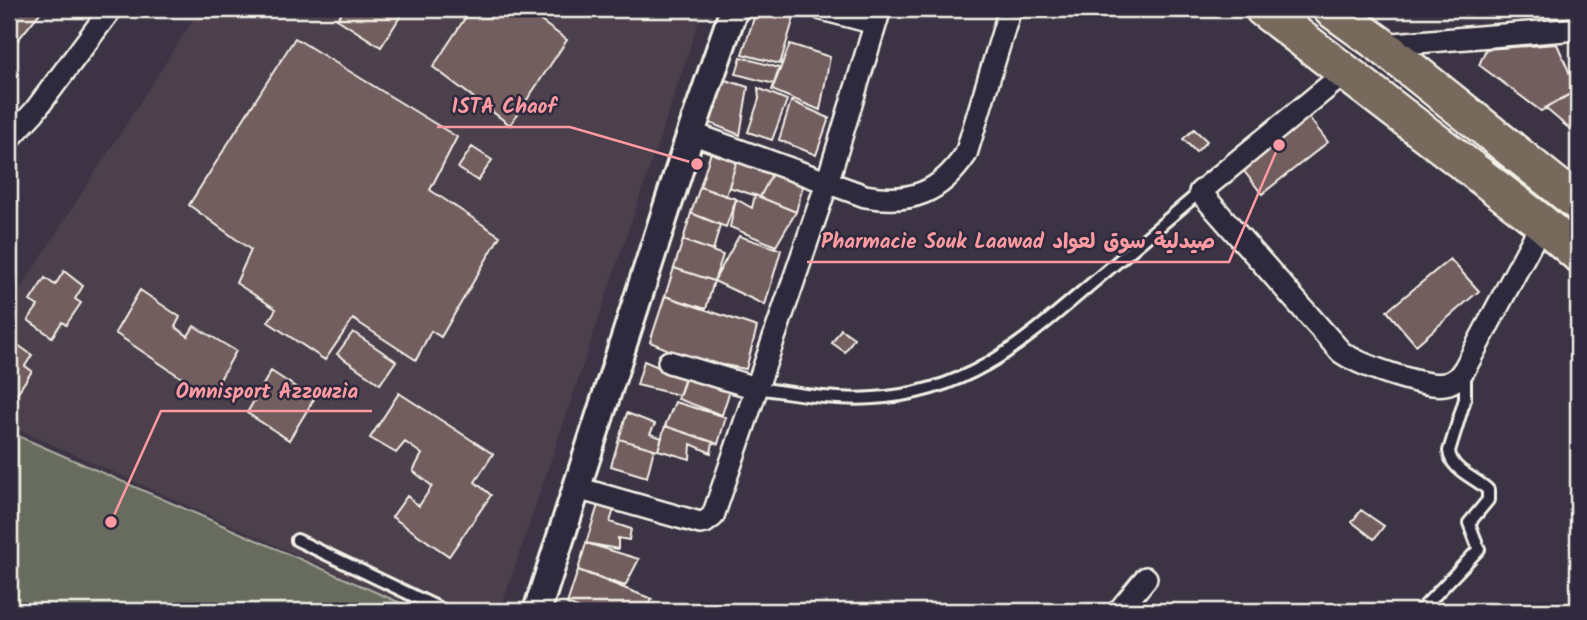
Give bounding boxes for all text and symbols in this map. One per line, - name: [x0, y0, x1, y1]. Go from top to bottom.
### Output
- callout: ISTA Chaof: [437, 85, 570, 127]
- text: ISTA Chaof: [451, 91, 558, 124]
- callout: Pharmacie Souk Laawad صيدلية سوق لعواد: [807, 220, 1229, 262]
- text: Pharmacie Souk Laawad صيدلية سوق لعواد: [821, 226, 1215, 259]
- callout: Omnisport Azzouzia: [161, 369, 372, 411]
- text: Omnisport Azzouzia: [176, 376, 359, 409]

